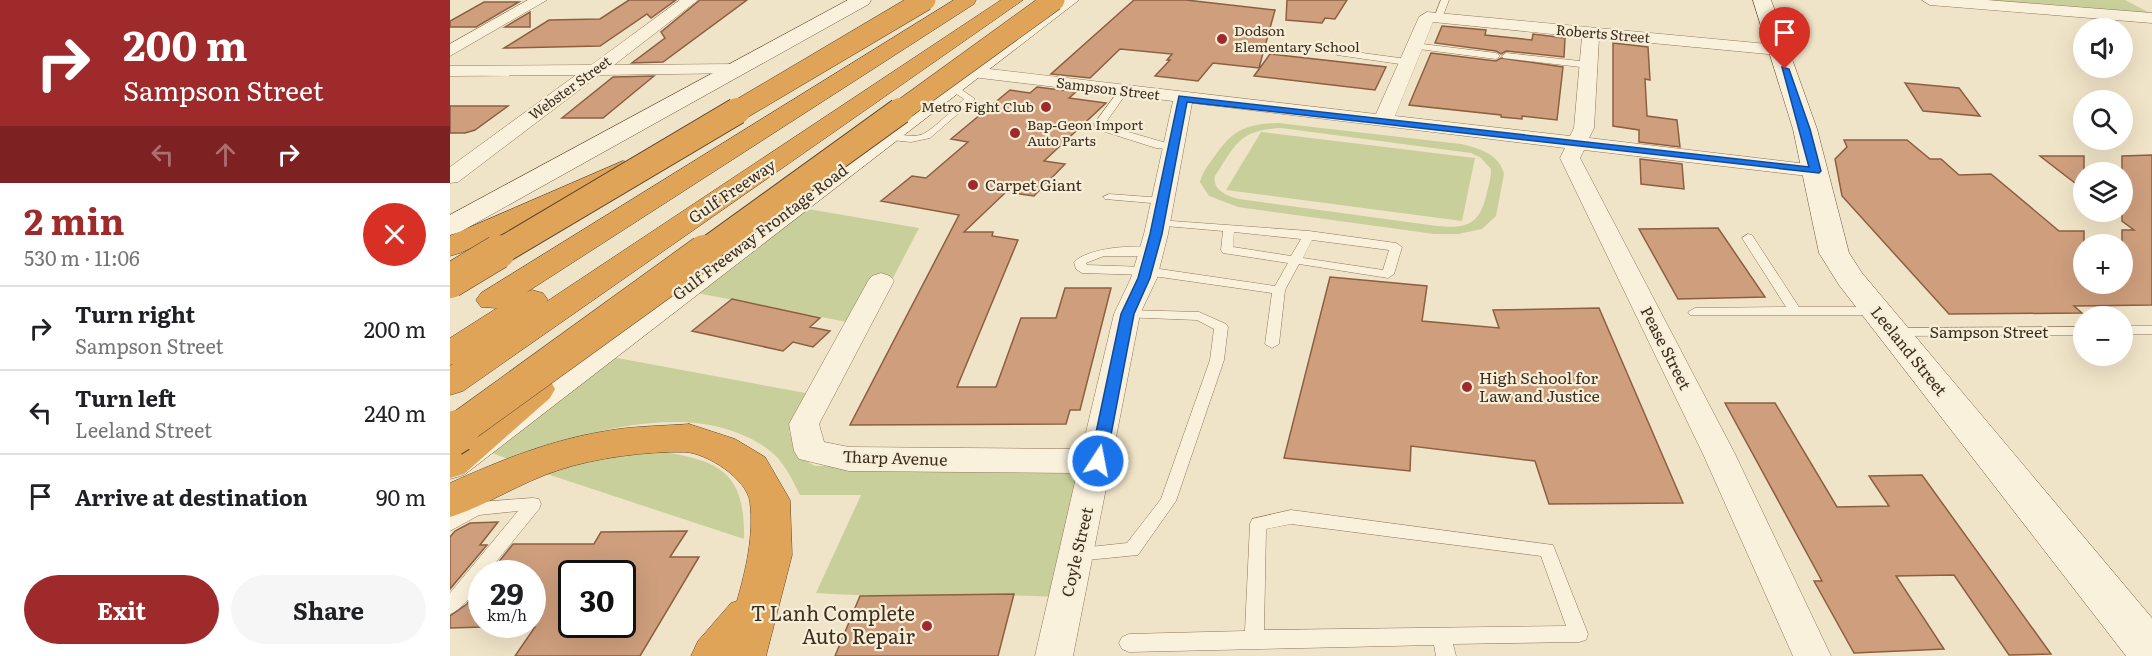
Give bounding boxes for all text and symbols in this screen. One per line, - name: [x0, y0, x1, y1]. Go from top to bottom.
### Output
- pin: [1759, 7, 1810, 69]
- text: 200 m: [123, 12, 248, 74]
- icon: arrive: [1768, 16, 1801, 49]
- map controls: [2073, 18, 2133, 366]
- button: sound: [2073, 18, 2133, 78]
- street label: Roberts Street: [1555, 19, 1651, 47]
- place label: Dodson Elementary School: [1234, 20, 1360, 56]
- icon: right: [24, 24, 102, 102]
- marker: Dodson Elementary School: [1215, 32, 1229, 46]
- street label: Webster Street: [524, 50, 615, 124]
- text: Sampson Street: [123, 69, 324, 109]
- street label: Sampson Street: [1055, 72, 1161, 104]
- button: search: [2073, 90, 2133, 150]
- place label: Metro Fight Club: [921, 96, 1034, 116]
- marker: Metro Fight Club: [1039, 100, 1053, 114]
- place label: Bap-Geon Import Auto Parts: [1027, 114, 1144, 150]
- marker: Bap-Geon Import Auto Parts: [1008, 126, 1022, 140]
- icon: left: [146, 138, 179, 171]
- icon: ahead: [209, 138, 242, 171]
- icon: right: [272, 138, 305, 171]
- street label: Gulf Freeway: [683, 152, 781, 228]
- street label: Gulf Freeway Frontage Road: [667, 157, 852, 305]
- button: layers: [2073, 162, 2133, 222]
- place label: Carpet Giant: [985, 172, 1083, 196]
- marker: Carpet Giant: [966, 178, 980, 192]
- text: 2 min: [24, 193, 125, 246]
- button: close: [363, 203, 426, 266]
- button: +: [2073, 234, 2133, 294]
- text: 530 m · 11:06: [24, 242, 140, 272]
- text: Turn right: [75, 297, 195, 330]
- street label: Leeland Street: [1866, 300, 1954, 401]
- street label: Pease Street: [1636, 302, 1698, 394]
- button: −: [2073, 306, 2133, 366]
- icon: right: [24, 312, 57, 345]
- text: 200 m: [364, 312, 426, 345]
- street label: Sampson Street: [1930, 319, 2049, 343]
- text: Sampson Street: [75, 330, 224, 360]
- place label: High School for Law and Justice: [1479, 365, 1600, 407]
- marker: High School for Law and Justice: [1460, 380, 1474, 394]
- text: Turn left: [75, 381, 176, 414]
- icon: left: [24, 396, 57, 429]
- text: 240 m: [364, 396, 426, 429]
- text: Leeland Street: [75, 414, 212, 444]
- position arrow: [1066, 429, 1130, 493]
- street label: Tharp Avenue: [842, 443, 948, 471]
- icon: arrive: [24, 480, 57, 513]
- text: Arrive at destination: [75, 480, 308, 513]
- text: 90 m: [376, 480, 426, 513]
- street label: Coyle Street: [1054, 504, 1098, 599]
- speed limit sign: 30: [558, 560, 636, 638]
- text: 29: [490, 570, 524, 614]
- button: Exit: [24, 575, 219, 644]
- button: Share: [231, 575, 426, 644]
- place label: T Lanh Complete Auto Repair: [751, 597, 916, 650]
- text: km/h: [487, 603, 527, 626]
- marker: T Lanh Complete Auto Repair: [920, 619, 934, 633]

